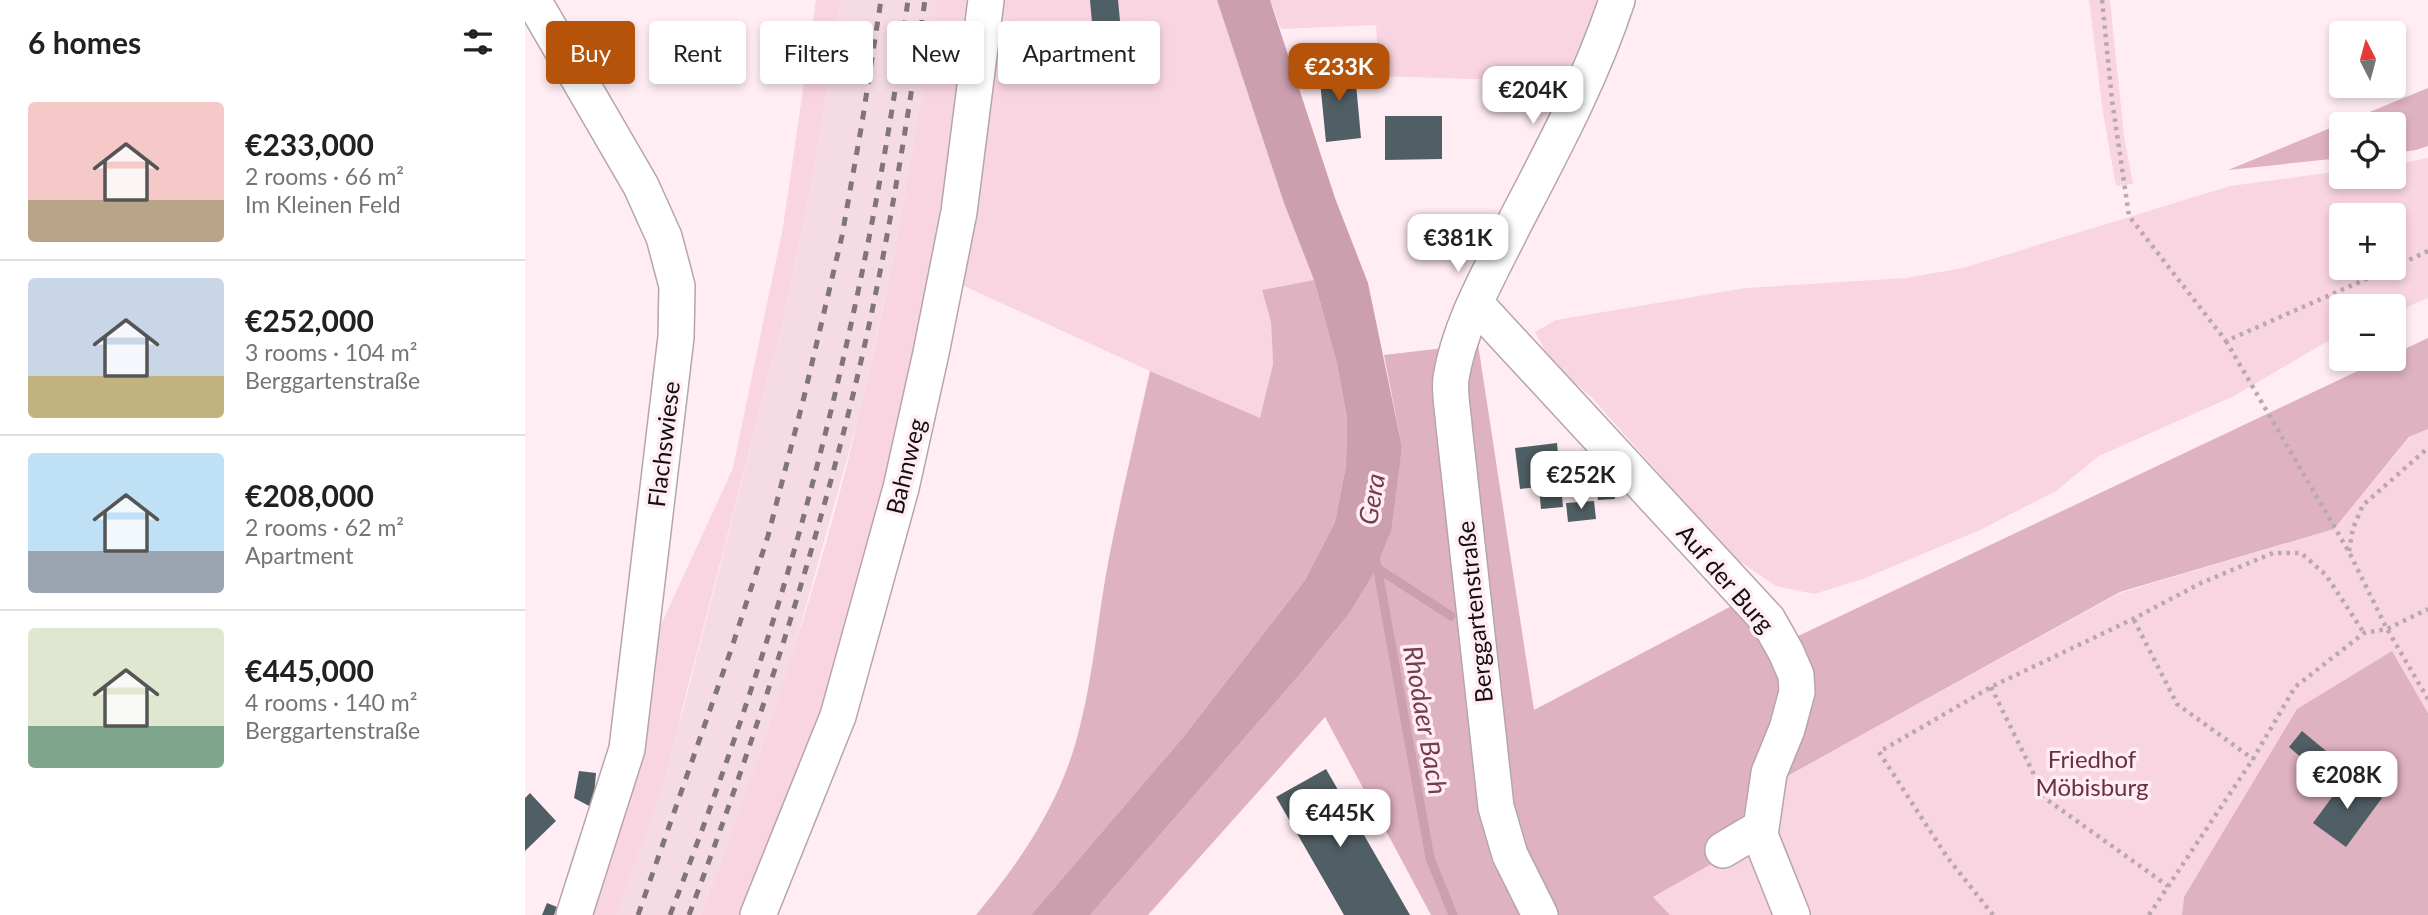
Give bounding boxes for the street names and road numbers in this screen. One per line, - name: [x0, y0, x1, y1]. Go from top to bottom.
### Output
- street label: Flachswiese: [641, 379, 685, 509]
- street label: Bahnweg: [879, 415, 931, 517]
- street label: Auf der Burg: [1671, 518, 1781, 638]
- street label: Berggartenstraße: [1450, 520, 1498, 704]

